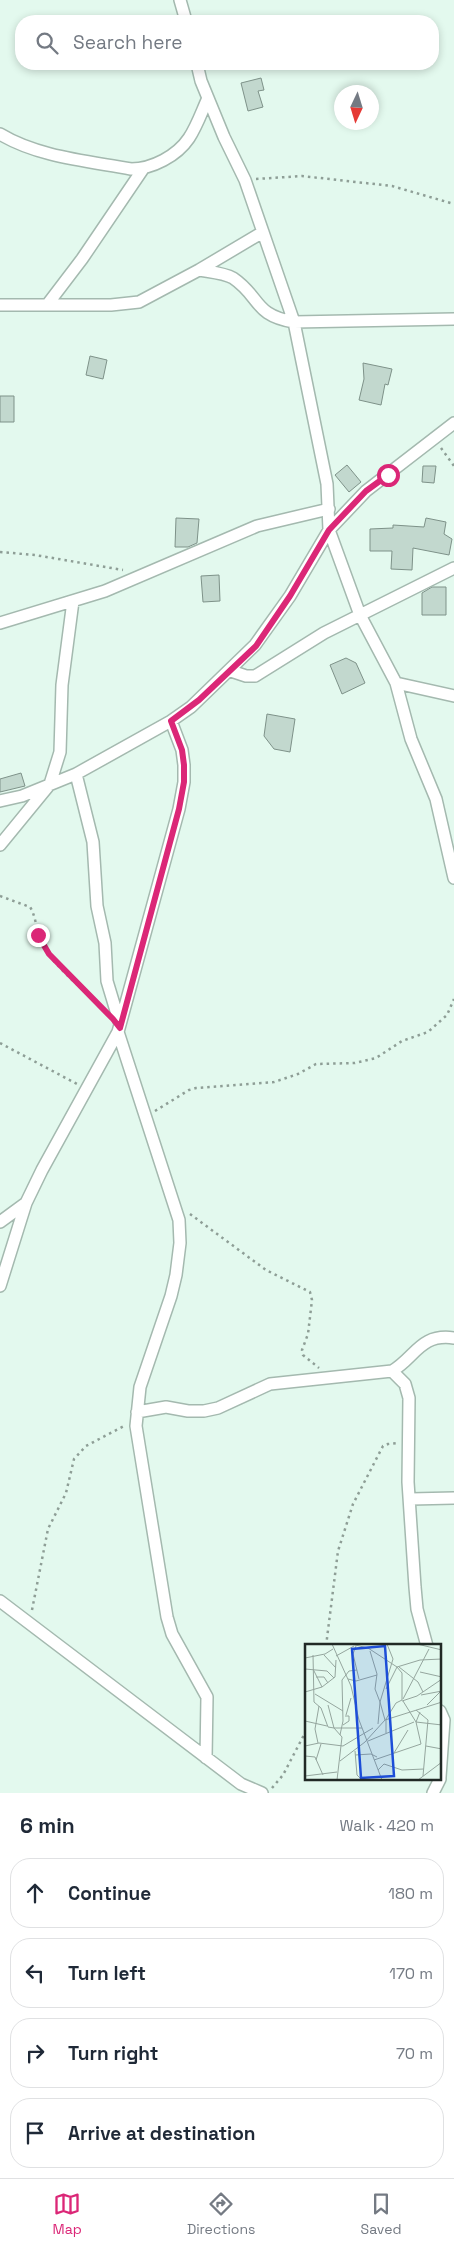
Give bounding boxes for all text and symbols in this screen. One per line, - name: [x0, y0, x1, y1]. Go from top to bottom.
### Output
- search box: [15, 15, 439, 70]
- icon: search: [33, 29, 61, 57]
- text: Search here: [73, 30, 183, 55]
- north arrow: [334, 85, 379, 130]
- route start: [377, 464, 400, 487]
- route end: [27, 924, 50, 947]
- inset map: [305, 1644, 442, 1780]
- text: 6 min: [20, 1812, 75, 1839]
- text: Walk · 420 m: [339, 1815, 434, 1836]
- icon: ahead: [21, 1879, 49, 1907]
- text: Continue: [68, 1881, 151, 1906]
- text: 180 m: [388, 1883, 433, 1904]
- icon: left: [21, 1959, 49, 1987]
- text: Turn left: [68, 1961, 146, 1986]
- text: 170 m: [389, 1963, 433, 1984]
- icon: right: [21, 2039, 49, 2067]
- text: Turn right: [68, 2041, 158, 2066]
- text: 70 m: [396, 2043, 433, 2064]
- icon: arrive: [21, 2119, 49, 2147]
- text: Arrive at destination: [68, 2121, 256, 2146]
- tab: Map: [53, 2190, 82, 2238]
- tab: Directions: [187, 2190, 255, 2238]
- tab: Saved: [361, 2190, 401, 2238]

